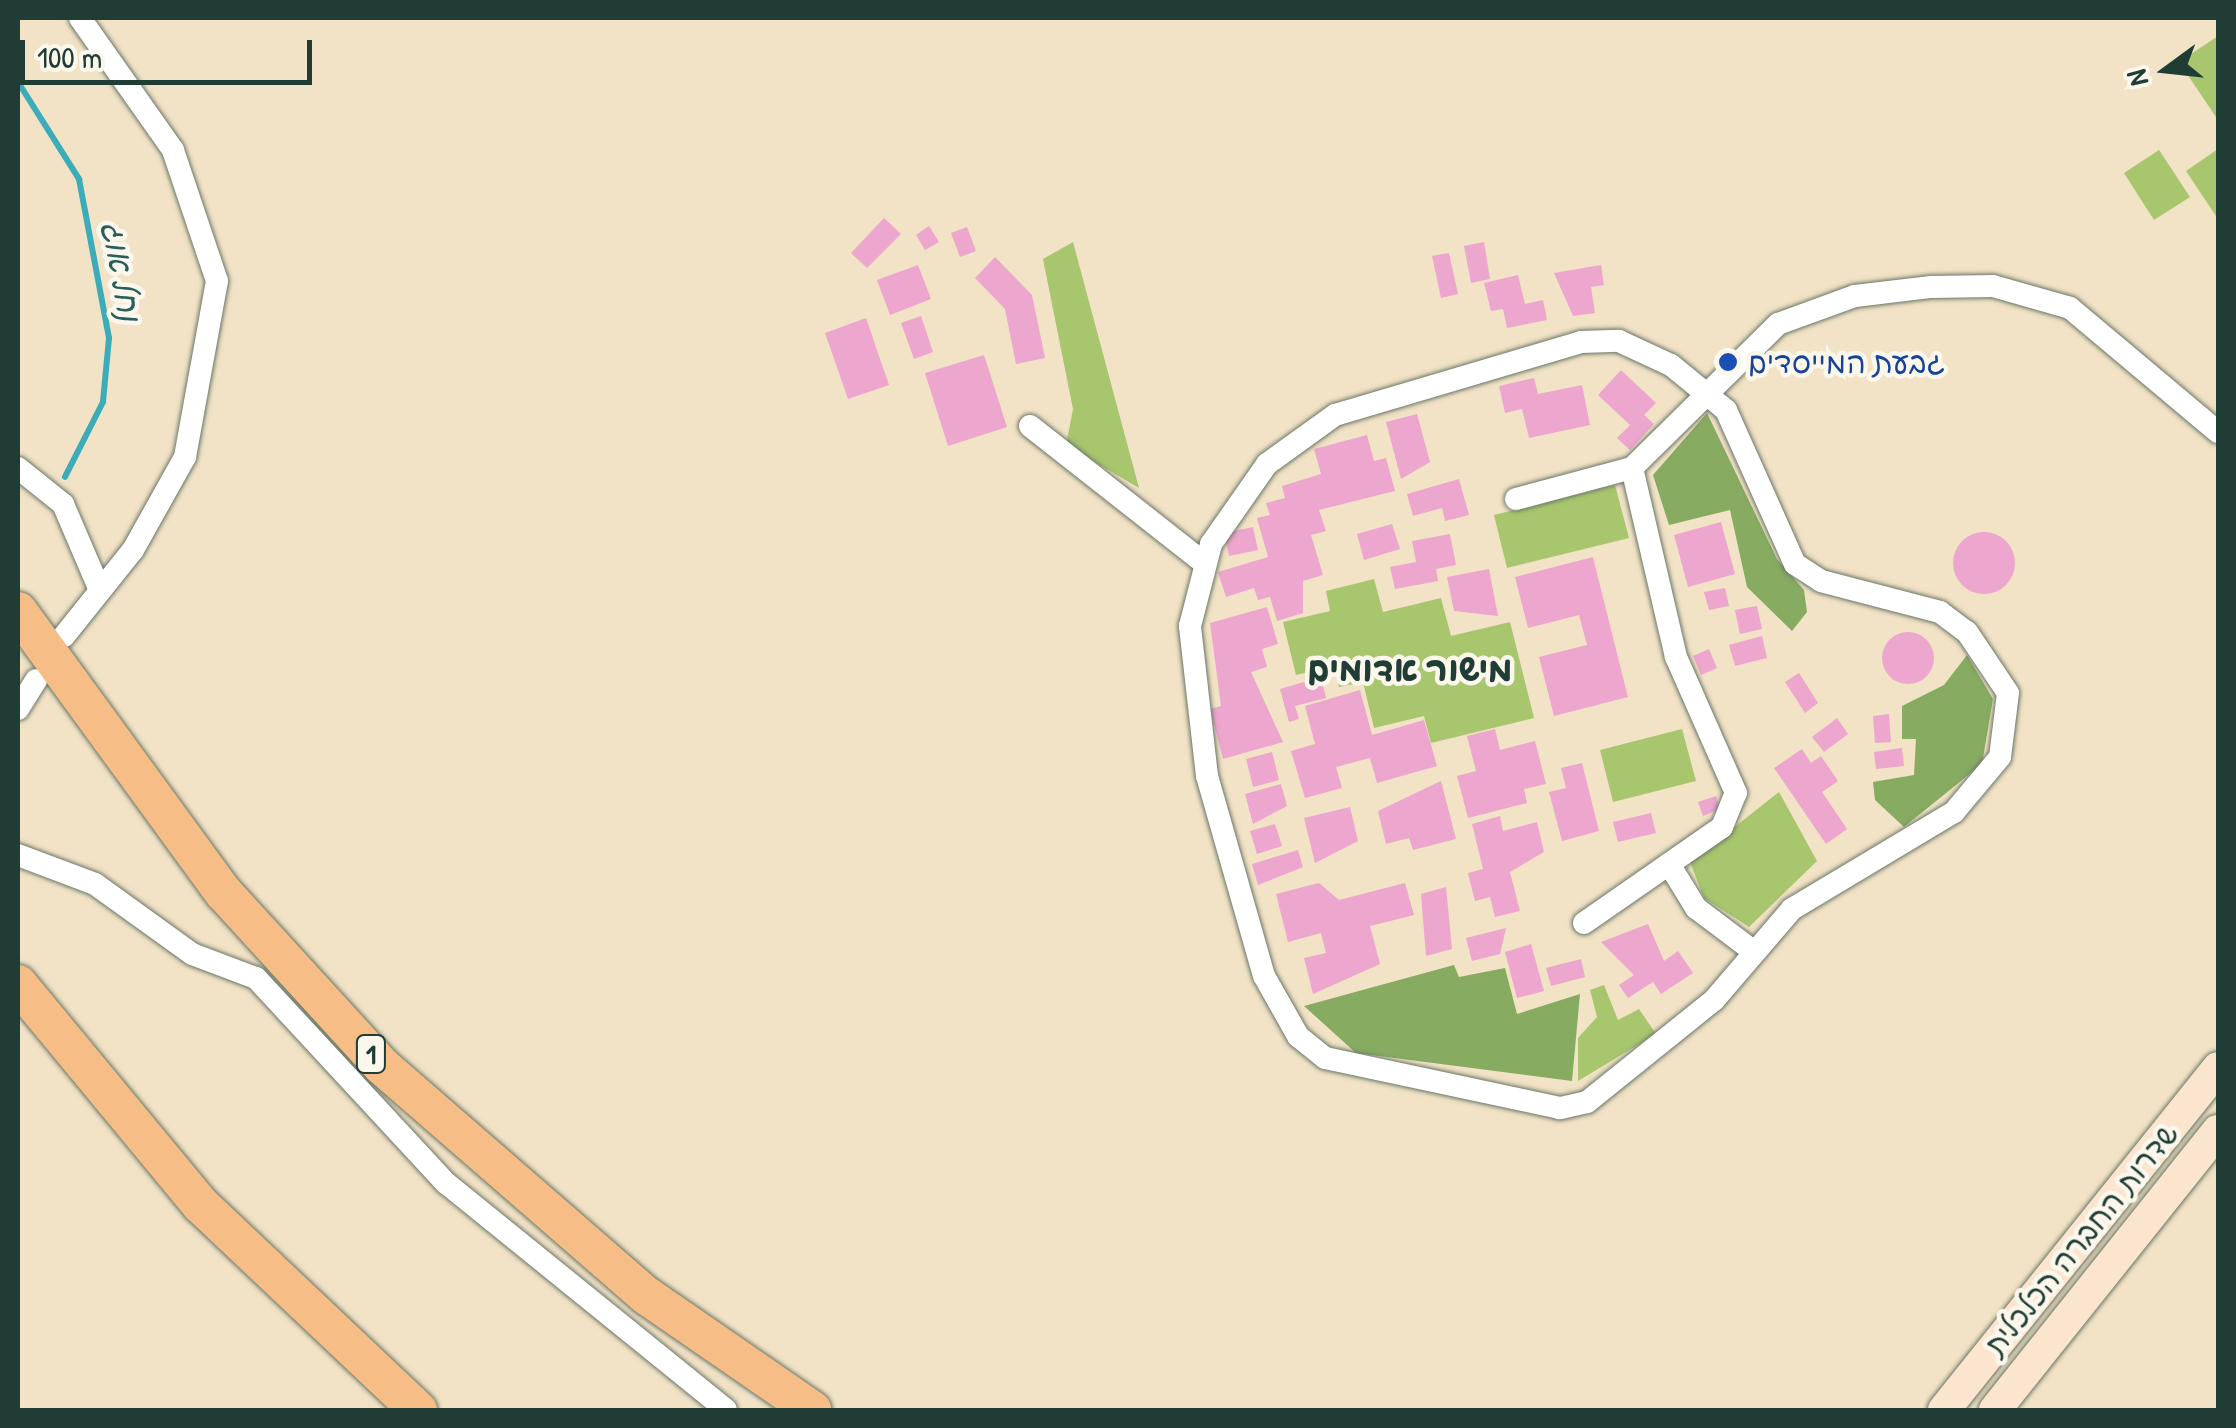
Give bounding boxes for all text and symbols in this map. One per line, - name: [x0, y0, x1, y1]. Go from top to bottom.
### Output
- scale bar: [25, 20, 318, 82]
- north arrow: [2116, 20, 2216, 120]
- text: 100 m: [37, 37, 102, 77]
- text: N: [2117, 66, 2157, 90]
- water label: נחל אוג: [93, 218, 149, 324]
- place label: גבעת המייסדים: [1748, 344, 1945, 380]
- marker: גבעת המייסדים: [1717, 351, 1739, 373]
- district label: מישור אדומים: [1307, 648, 1513, 690]
- road number: 1: [354, 1031, 388, 1077]
- street label: שדרות החברה הכלכלית: [1976, 1116, 2186, 1362]

